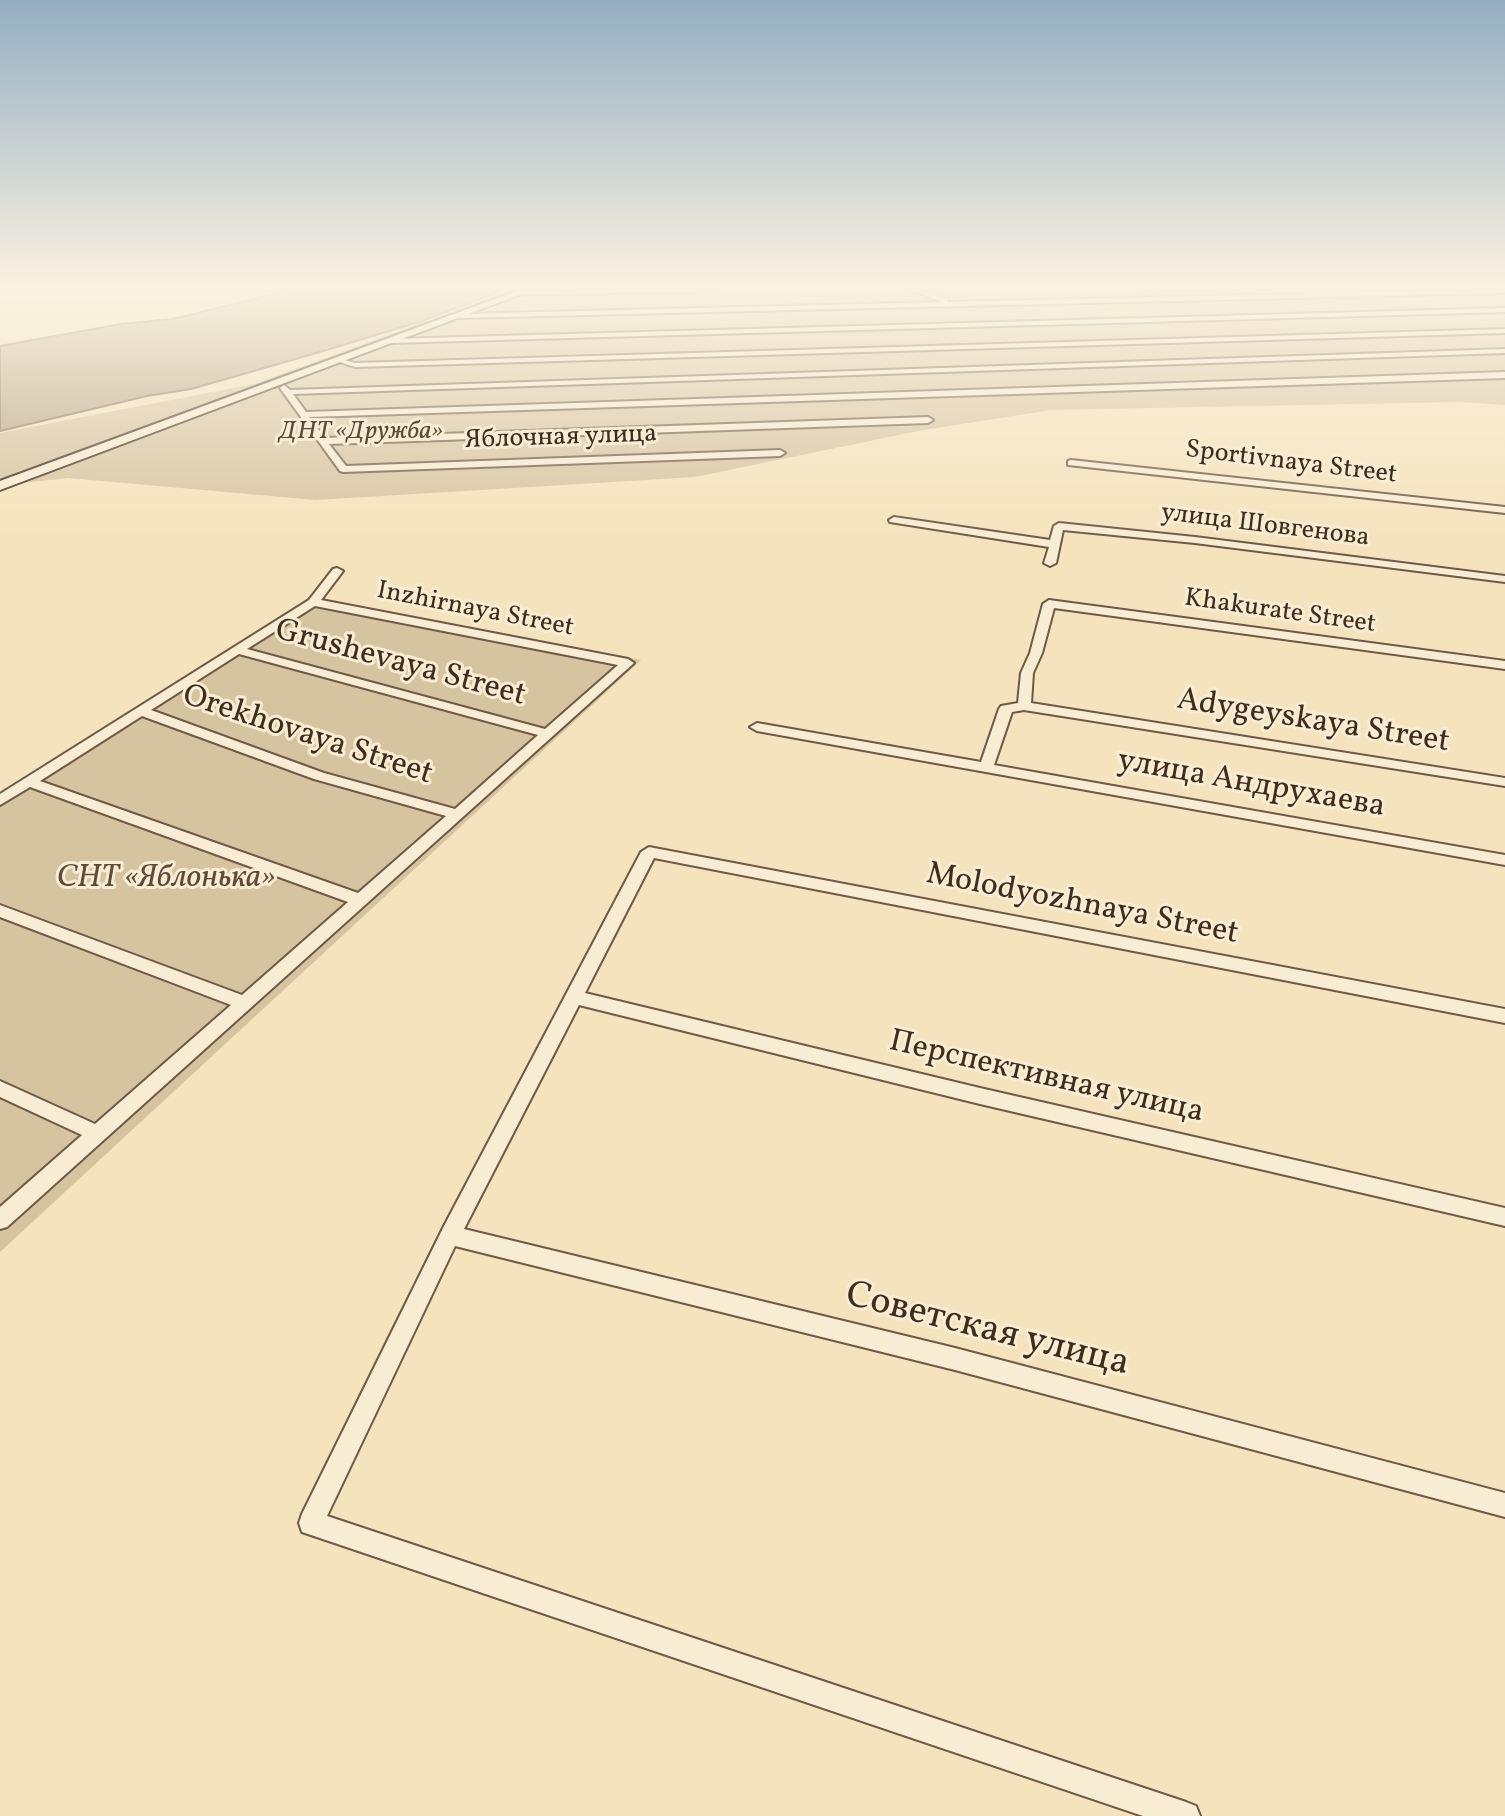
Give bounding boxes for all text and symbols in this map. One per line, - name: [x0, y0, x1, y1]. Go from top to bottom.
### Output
- park label: ДНТ «Дружба»: [279, 417, 443, 449]
- street label: Яблочная улица: [464, 420, 658, 458]
- street label: Sportivnaya Street: [1184, 436, 1398, 492]
- street label: улица Шовгенова: [1159, 499, 1371, 555]
- street label: Inzhirnaya Street: [374, 577, 576, 645]
- street label: Khakurate Street: [1182, 584, 1378, 642]
- street label: Grushevaya Street: [270, 613, 530, 717]
- street label: Orekhovaya Street: [177, 678, 437, 796]
- street label: Adygeyskaya Street: [1174, 682, 1452, 764]
- street label: улица Андрухаева: [1114, 744, 1388, 828]
- street label: Molodyozhnaya Street: [923, 857, 1241, 955]
- park label: СНТ «Яблонька»: [57, 861, 275, 899]
- street label: Перспективная улица: [885, 1024, 1207, 1134]
- street label: Советская улица: [841, 1275, 1133, 1389]

